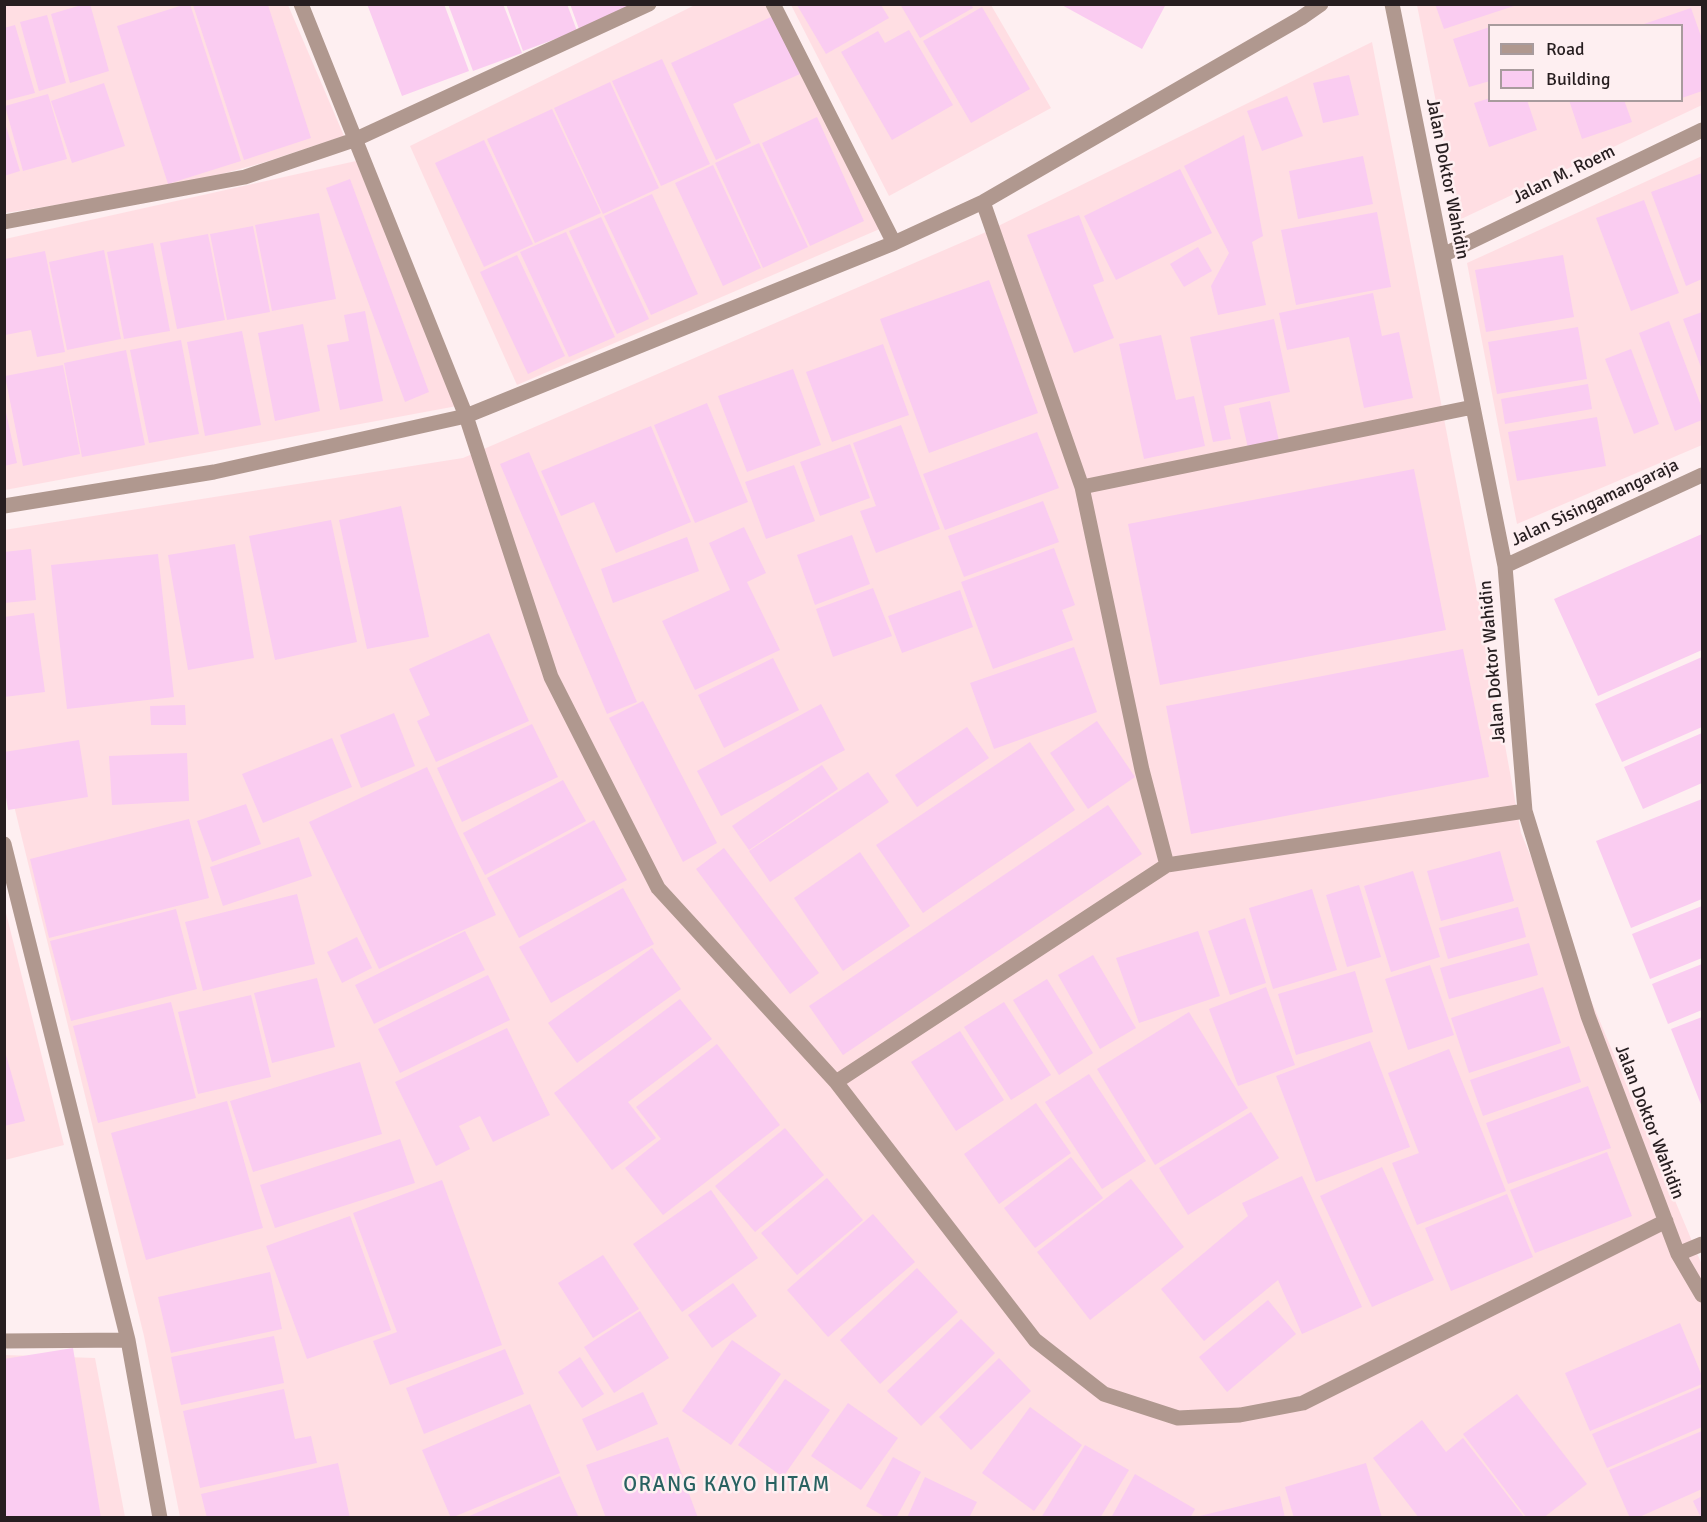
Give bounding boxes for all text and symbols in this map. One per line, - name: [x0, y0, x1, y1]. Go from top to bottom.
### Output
- legend: [1488, 24, 1683, 102]
- text: Road: [1546, 38, 1585, 60]
- text: Building: [1546, 68, 1610, 90]
- street label: Jalan Doktor Wahidin: [1421, 97, 1473, 261]
- street label: Jalan M. Roem: [1509, 141, 1619, 209]
- street label: Jalan Sisingamangaraja: [1508, 455, 1682, 551]
- street label: Jalan Doktor Wahidin: [1475, 580, 1511, 744]
- street label: Jalan Doktor Wahidin: [1610, 1042, 1688, 1202]
- district label: ORANG KAYO HITAM: [623, 1472, 831, 1498]

